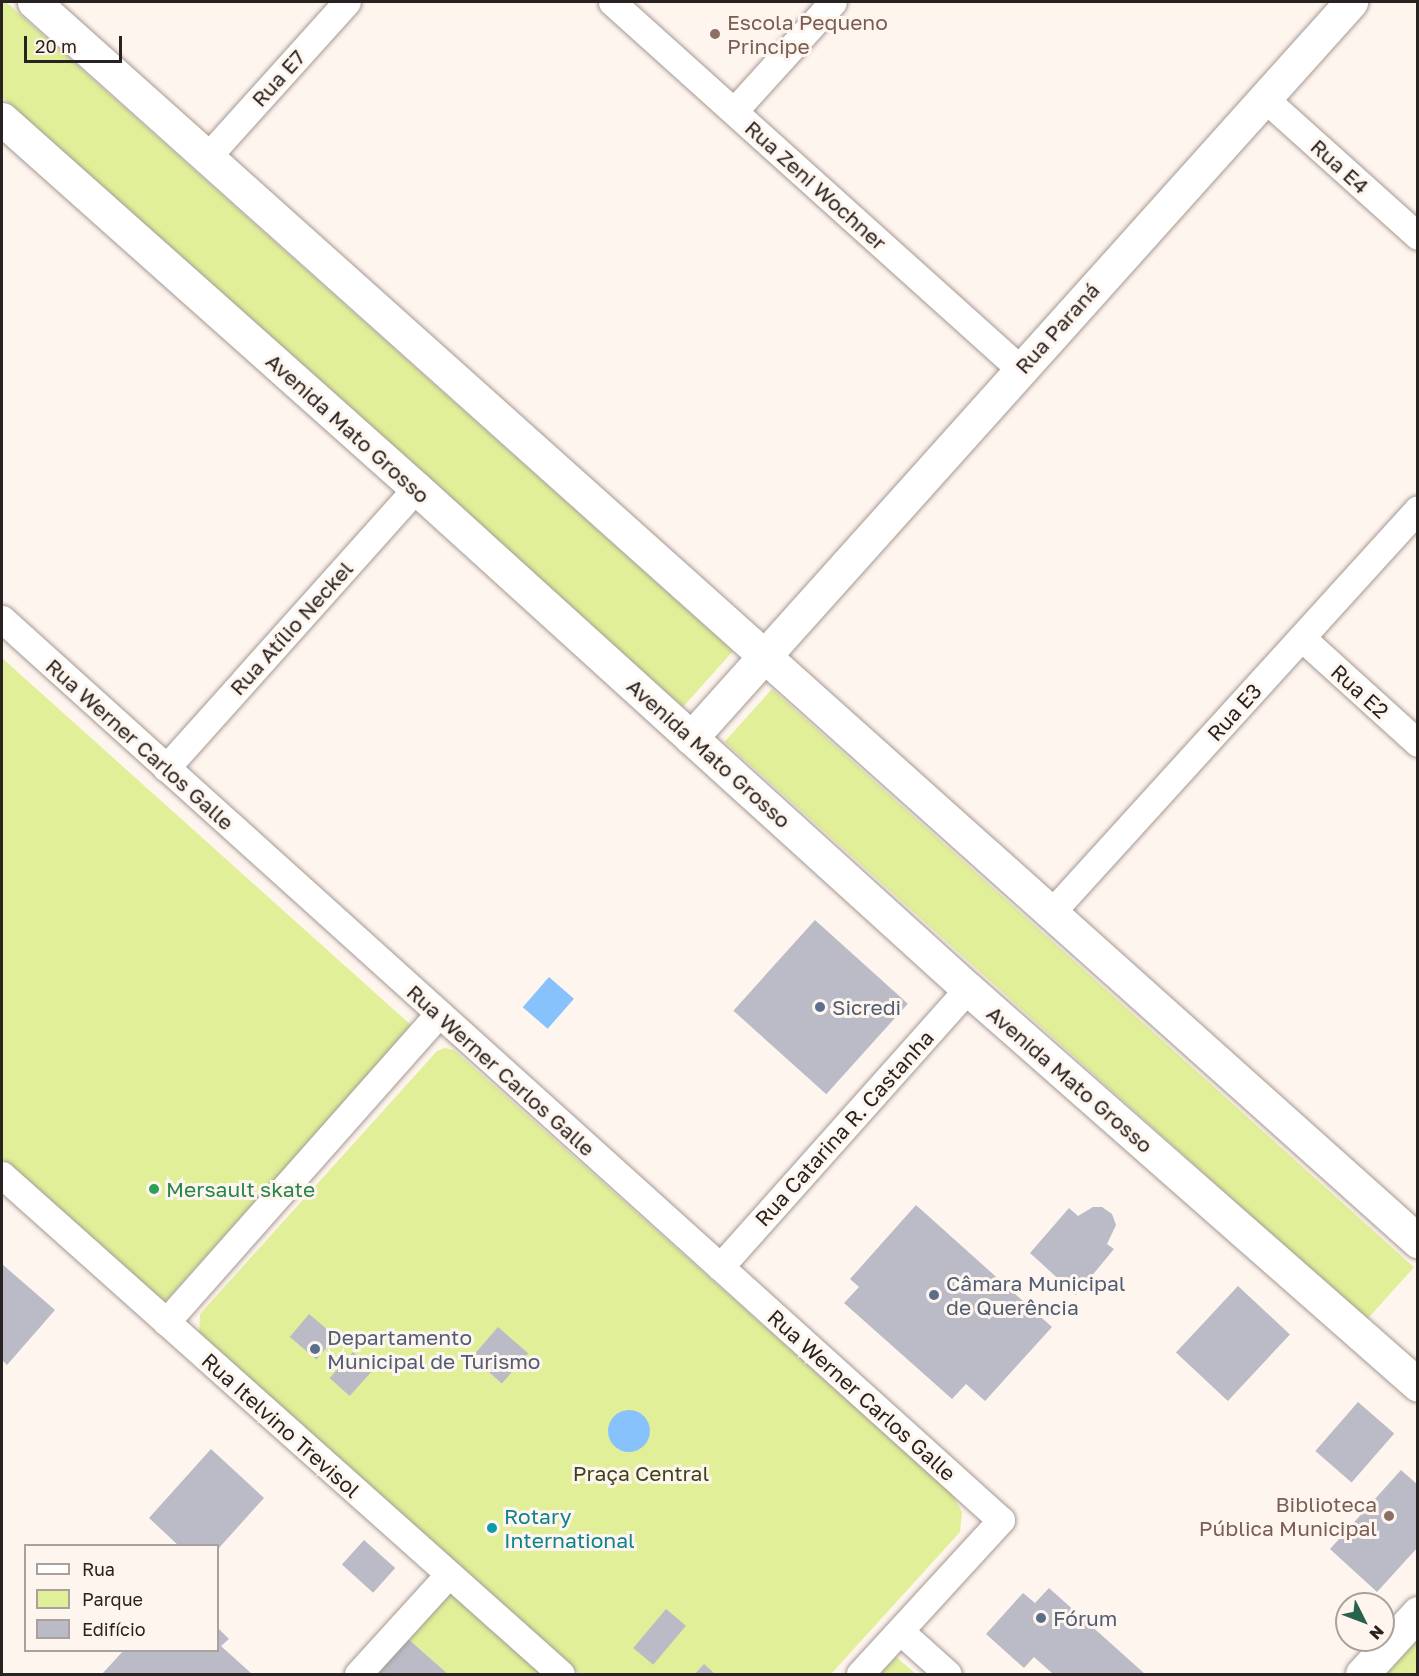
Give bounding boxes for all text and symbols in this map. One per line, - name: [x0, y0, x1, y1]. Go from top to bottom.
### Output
- place label: Escola Pequeno Principe: [727, 9, 888, 59]
- scale bar: [27, 24, 124, 62]
- marker: Escola Pequeno Principe: [708, 27, 722, 41]
- text: 20 m: [35, 35, 77, 57]
- street label: Rua E7: [246, 44, 310, 112]
- street label: Rua Zeni Wochner: [740, 115, 892, 255]
- street label: Rua E4: [1306, 133, 1374, 199]
- street label: Rua Paraná: [1010, 277, 1104, 379]
- street label: Avenida Mato Grosso: [261, 348, 435, 508]
- street label: Rua Atílio Neckel: [224, 556, 358, 700]
- street label: Rua Werner Carlos Galle: [41, 653, 239, 835]
- street label: Rua E2: [1326, 659, 1394, 723]
- street label: Avenida Mato Grosso: [622, 673, 796, 833]
- street label: Rua E3: [1202, 678, 1266, 746]
- street label: Rua Werner Carlos Galle: [402, 979, 600, 1161]
- place label: Sicredi: [832, 994, 901, 1020]
- marker: Sicredi: [813, 1000, 827, 1014]
- street label: Avenida Mato Grosso: [982, 1000, 1158, 1158]
- street label: Rua Catarina R. Castanha: [749, 1025, 939, 1231]
- place label: Mersault skate: [166, 1176, 315, 1202]
- marker: Mersault skate: [147, 1182, 161, 1196]
- place label: Câmara Municipal de Querência: [946, 1270, 1126, 1320]
- marker: Câmara Municipal de Querência: [927, 1288, 941, 1302]
- street label: Rua Werner Carlos Galle: [763, 1304, 961, 1486]
- place label: Departamento Municipal de Turismo: [327, 1324, 540, 1374]
- marker: Departamento Municipal de Turismo: [308, 1342, 322, 1356]
- street label: Rua Itelvino Trevisol: [197, 1347, 365, 1503]
- park label: Praça Central: [573, 1460, 709, 1486]
- place label: Biblioteca Pública Municipal: [1199, 1491, 1377, 1541]
- place label: Rotary International: [504, 1503, 635, 1553]
- marker: Biblioteca Pública Municipal: [1382, 1509, 1396, 1523]
- marker: Rotary International: [485, 1521, 499, 1535]
- legend: [24, 1544, 219, 1652]
- text: Rua: [82, 1558, 115, 1580]
- text: Parque: [82, 1588, 143, 1610]
- north arrow: [1335, 1592, 1395, 1652]
- place label: Fórum: [1053, 1605, 1117, 1631]
- marker: Fórum: [1034, 1611, 1048, 1625]
- text: Edifício: [82, 1618, 146, 1640]
- text: N: [1365, 1621, 1388, 1644]

